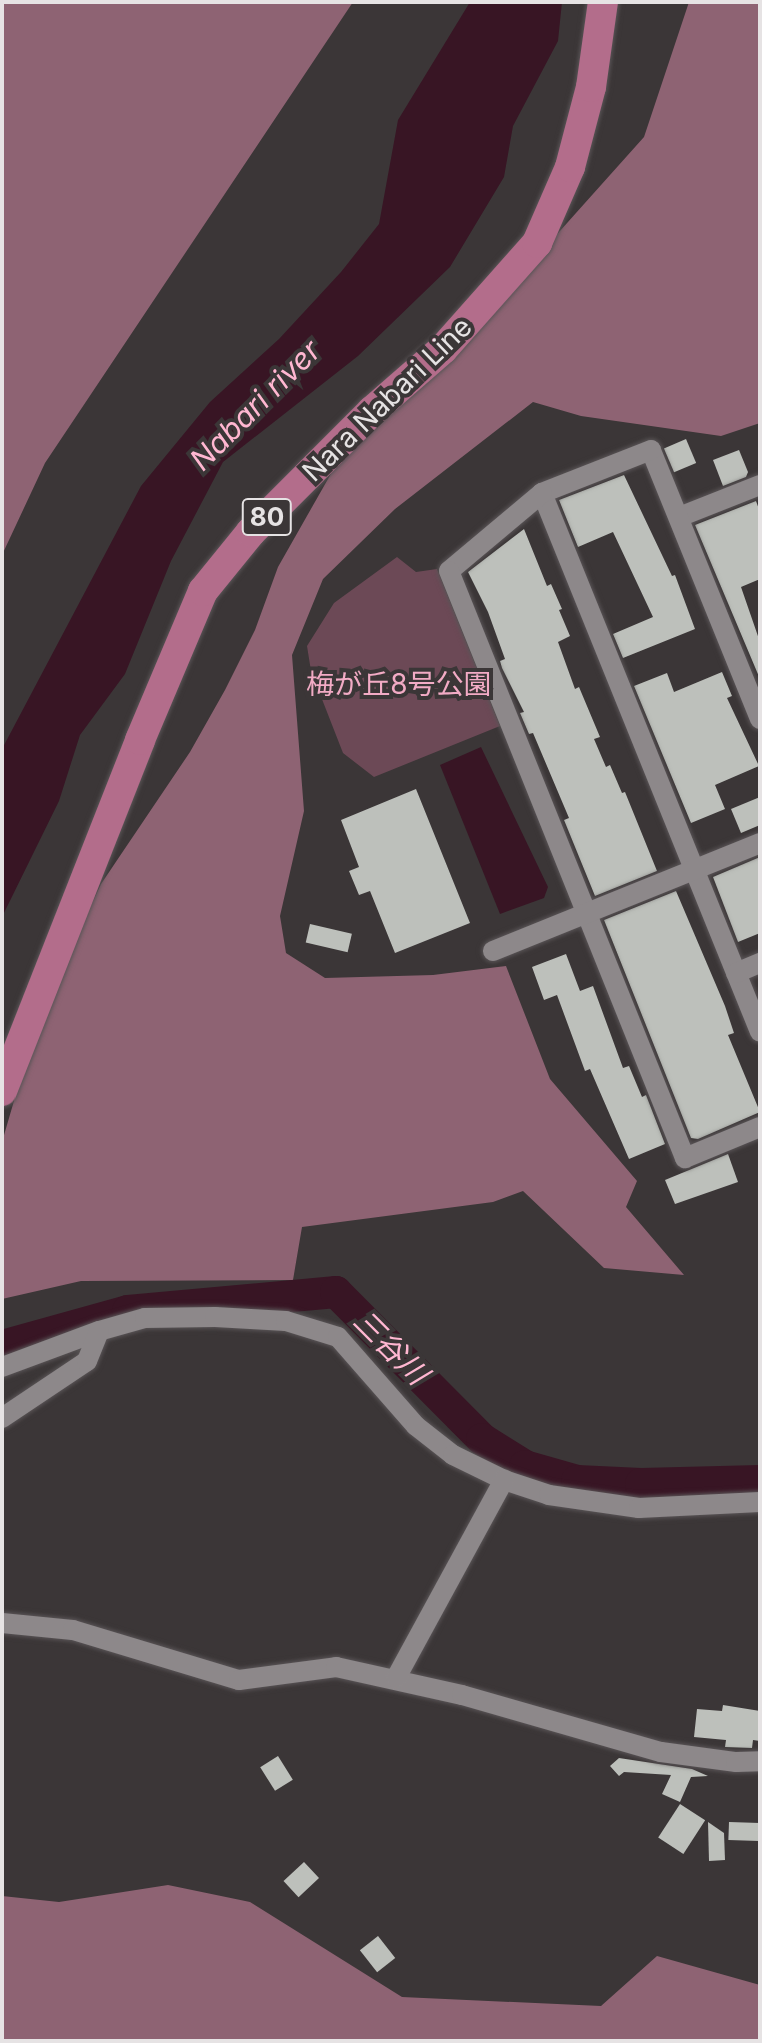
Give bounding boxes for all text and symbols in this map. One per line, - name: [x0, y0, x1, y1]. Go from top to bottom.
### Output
- street label: Nara Nabari Line: [295, 310, 479, 488]
- water label: Nabari river: [182, 332, 328, 478]
- road number: 80: [241, 495, 293, 539]
- park label: 梅が丘8号公園: [306, 667, 492, 701]
- water label: 三谷川: [346, 1302, 436, 1392]

